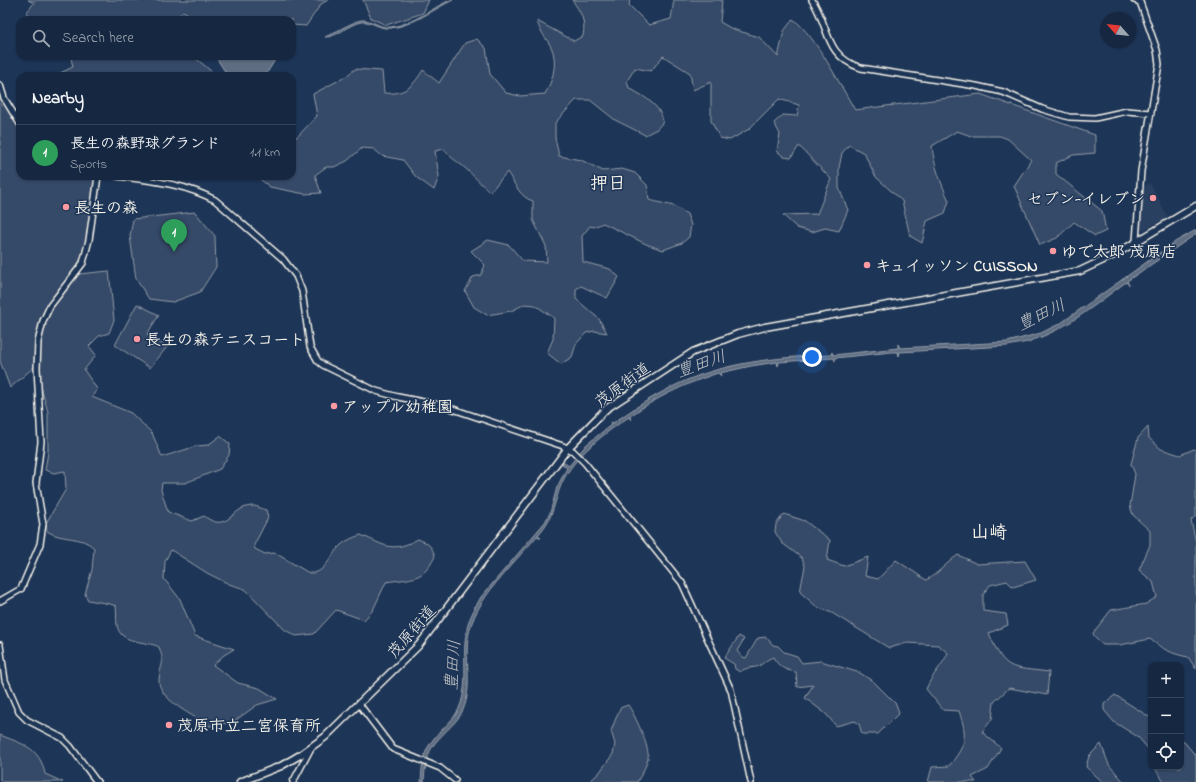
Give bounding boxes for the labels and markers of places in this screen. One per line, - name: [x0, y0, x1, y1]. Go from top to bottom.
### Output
- place label: セブン-イレブン: [1027, 188, 1145, 212]
- marker: セブン-イレブン: [1148, 193, 1158, 203]
- place label: 長生の森: [74, 197, 138, 221]
- marker: 長生の森: [61, 202, 71, 212]
- pin: 1: [161, 219, 187, 252]
- place label: ゆで太郎 茂原店: [1061, 241, 1177, 265]
- marker: ゆで太郎 茂原店: [1048, 246, 1058, 256]
- place label: キュイッソン CUISSON: [875, 255, 1038, 279]
- marker: キュイッソン CUISSON: [862, 260, 872, 270]
- place label: 長生の森テニスコート: [145, 329, 305, 353]
- marker: 長生の森テニスコート: [132, 334, 142, 344]
- place label: アップル幼稚園: [342, 396, 453, 420]
- marker: アップル幼稚園: [329, 401, 339, 411]
- place label: 茂原市立二宮保育所: [177, 715, 321, 739]
- marker: 茂原市立二宮保育所: [164, 720, 174, 730]

